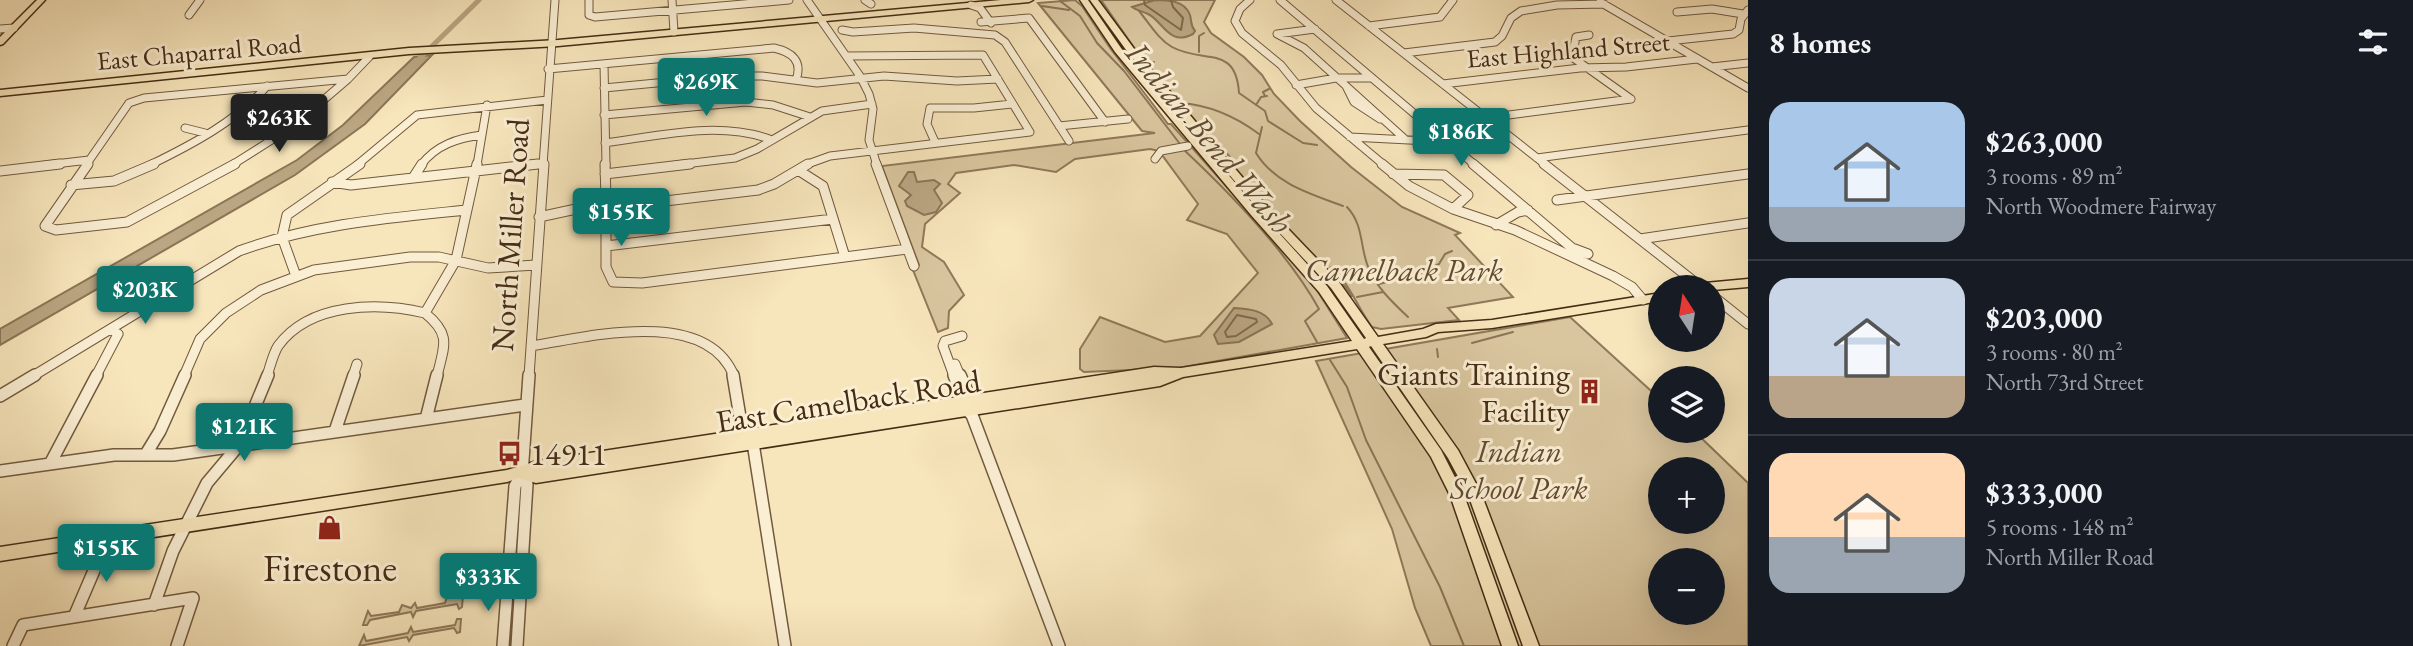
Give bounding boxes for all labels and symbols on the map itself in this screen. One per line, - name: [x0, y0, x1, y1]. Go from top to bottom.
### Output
- street label: East Highland Street: [1465, 24, 1671, 76]
- street label: East Chaparral Road: [95, 26, 304, 78]
- water label: Indian Bend Wash: [1116, 31, 1303, 242]
- pin: $269K: [657, 58, 755, 118]
- pin: $263K: [230, 94, 328, 154]
- pin: $186K: [1412, 108, 1510, 168]
- street label: North Miller Road: [481, 116, 539, 353]
- pin: $155K: [572, 188, 670, 248]
- park label: Camelback Park: [1305, 249, 1504, 291]
- pin: $203K: [96, 266, 194, 326]
- north arrow: [1648, 275, 1726, 352]
- place label: Giants Training Facility: [1377, 353, 1571, 432]
- street label: East Camelback Road: [713, 359, 984, 443]
- building icon: Giants Training Facility: [1576, 378, 1604, 406]
- pin: $121K: [195, 404, 293, 463]
- park label: Indian School Park: [1449, 430, 1588, 509]
- place label: 14911: [530, 433, 607, 475]
- bus stop icon: 14911: [496, 440, 524, 468]
- shop icon: Firestone: [316, 514, 344, 542]
- pin: $155K: [57, 524, 155, 584]
- place label: Firestone: [263, 543, 397, 592]
- pin: $333K: [439, 554, 537, 613]

